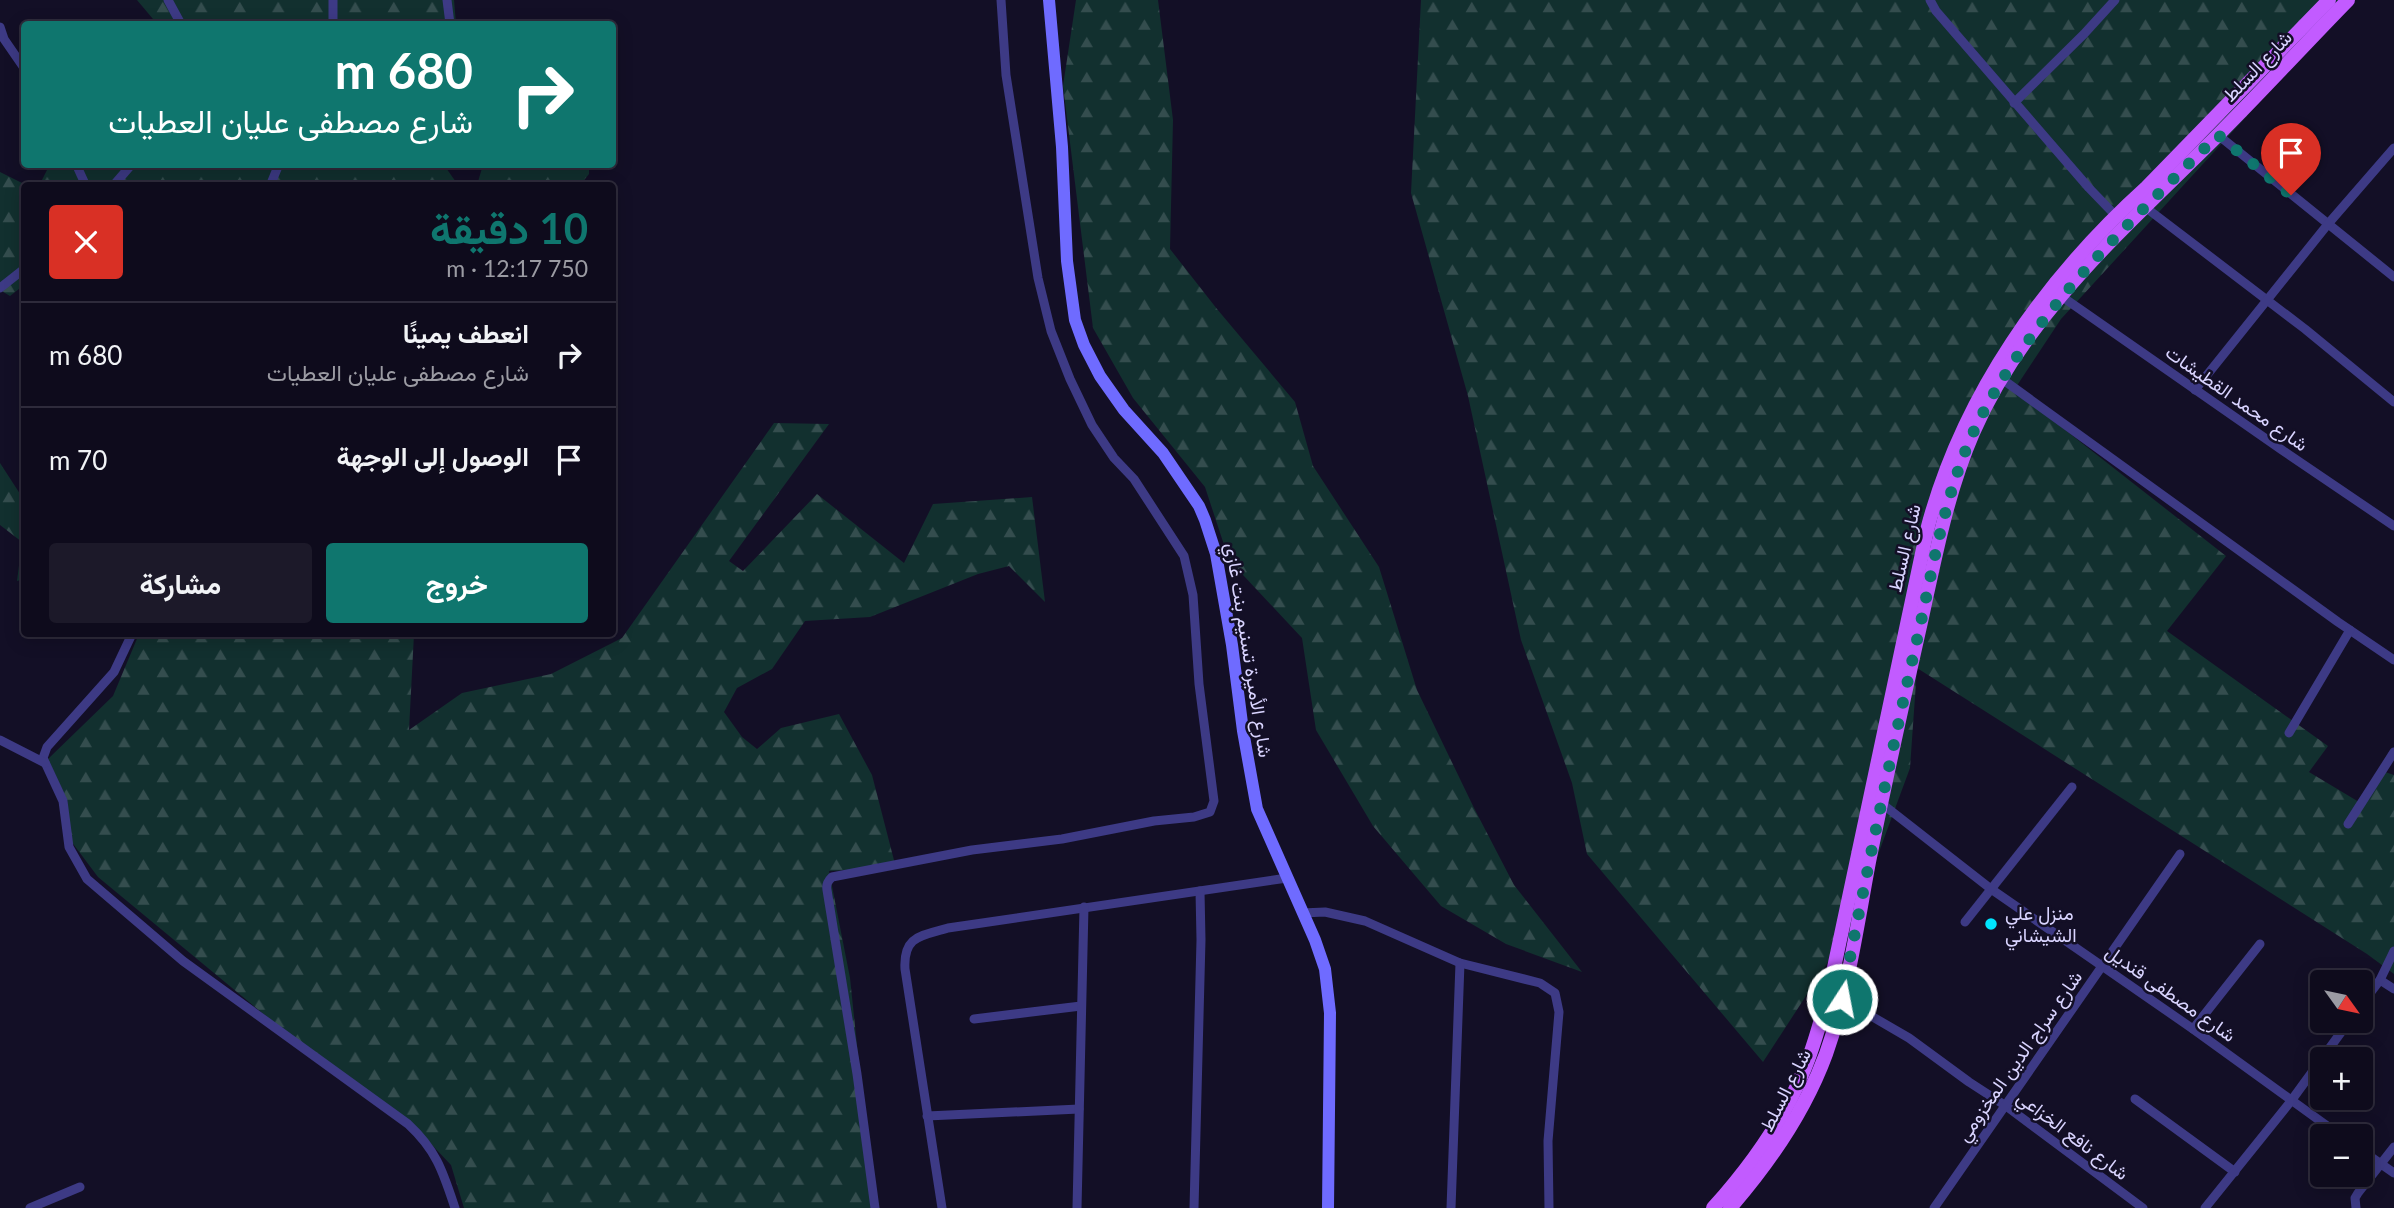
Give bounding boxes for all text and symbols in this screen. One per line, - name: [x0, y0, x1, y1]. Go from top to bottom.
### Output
- street label: شارع السلط: [2217, 25, 2297, 107]
- text: 680 m: [335, 41, 473, 99]
- icon: right: [497, 49, 588, 140]
- text: شارع مصطفى عليان العطيات: [108, 101, 473, 140]
- pin: [2261, 123, 2321, 195]
- icon: arrive: [2272, 134, 2310, 172]
- text: 10 دقيقة: [430, 203, 588, 253]
- button: close: [49, 205, 123, 279]
- text: 750 m · 12:17: [446, 254, 588, 282]
- text: انعطف يمينًا: [403, 317, 529, 349]
- icon: right: [550, 336, 588, 374]
- text: 680 m: [49, 339, 122, 371]
- street label: شارع محمد القطيشات: [2160, 340, 2313, 457]
- text: شارع مصطفى عليان العطيات: [267, 358, 529, 386]
- text: الوصول إلى الوجهة: [337, 440, 529, 472]
- icon: arrive: [550, 441, 588, 479]
- text: 70 m: [49, 444, 107, 476]
- street label: شارع السلط: [1882, 502, 1927, 595]
- street label: شارع الأميرة تسنيم بنت غازي: [1216, 541, 1278, 760]
- button: مشاركة: [49, 543, 312, 623]
- button: خروج: [326, 543, 588, 623]
- place label: منزل علي الشيشاني: [2005, 901, 2077, 951]
- marker: منزل علي الشيشاني: [1983, 916, 1999, 932]
- street label: شارع مصطفى قنديل: [2101, 939, 2241, 1048]
- position arrow: [1805, 962, 1879, 1036]
- street label: شارع سراج الدين المخزومي: [1951, 966, 2090, 1148]
- north arrow: [2310, 970, 2373, 1032]
- map controls: [2310, 970, 2373, 1187]
- street label: شارع السلط: [1754, 1045, 1817, 1136]
- button: +: [2310, 1047, 2373, 1110]
- street label: شارع نافع الخزاعي: [2010, 1085, 2134, 1188]
- button: −: [2310, 1124, 2373, 1187]

